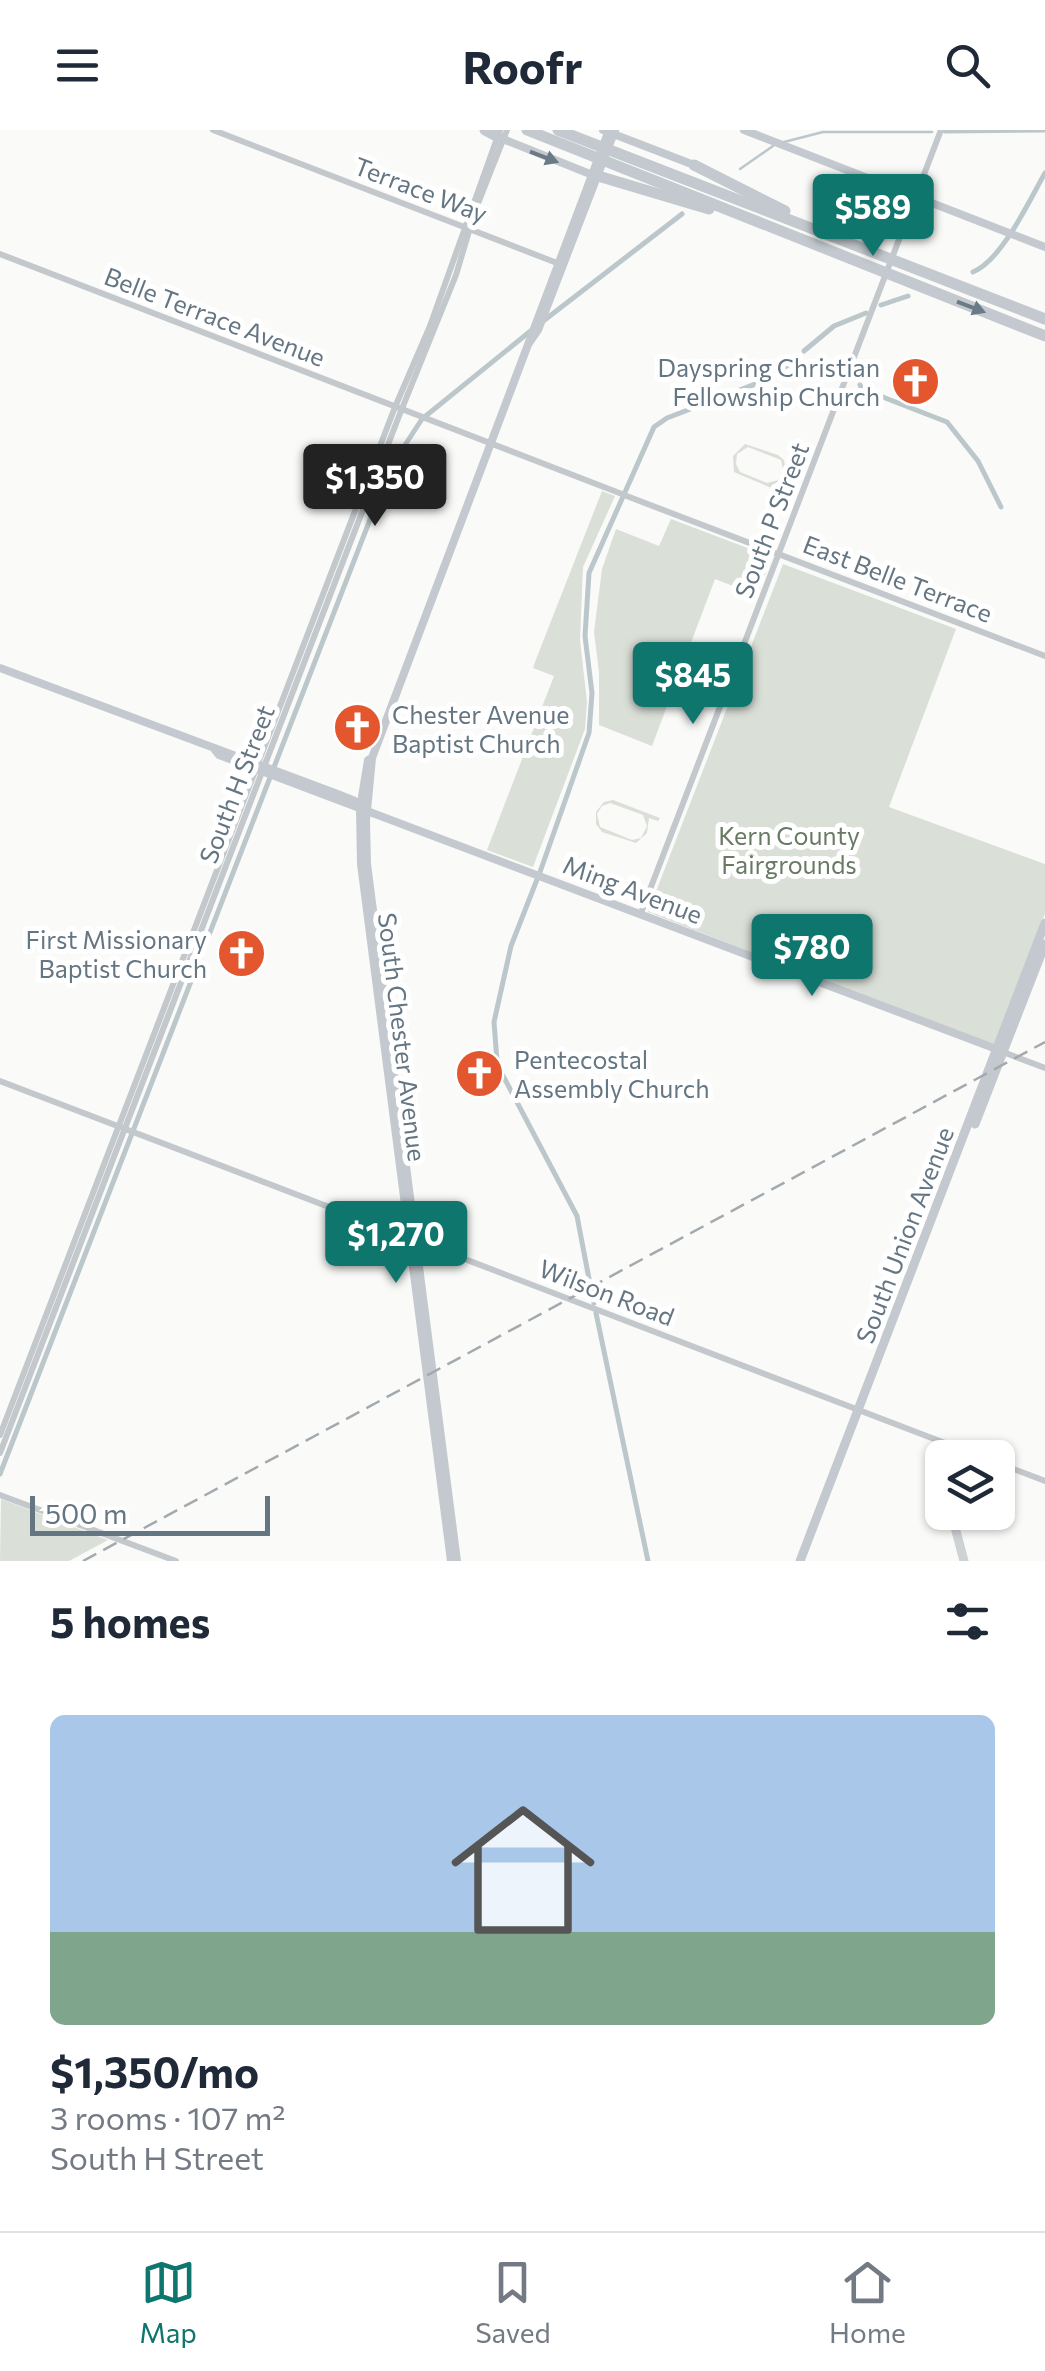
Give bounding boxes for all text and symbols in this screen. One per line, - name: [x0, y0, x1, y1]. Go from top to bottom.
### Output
- icon: menu: [50, 38, 105, 93]
- text: Roofr: [462, 38, 583, 93]
- icon: search: [940, 38, 995, 93]
- one-way arrow: [529, 149, 559, 165]
- street label: Terrace Way: [350, 150, 492, 228]
- pin: $589: [814, 174, 932, 259]
- text: $589: [835, 186, 911, 226]
- street label: Belle Terrace Avenue: [101, 260, 329, 372]
- one-way arrow: [956, 300, 986, 315]
- place label: Dayspring Christian Fellowship Church: [658, 352, 880, 411]
- church icon: Dayspring Christian Fellowship Church: [889, 355, 941, 407]
- street label: South P Street: [728, 438, 814, 602]
- pin: $1,350: [294, 444, 456, 529]
- text: $1,350: [325, 456, 425, 496]
- street label: East Belle Terrace: [799, 528, 997, 628]
- pin: $845: [634, 642, 752, 727]
- text: $845: [655, 654, 731, 694]
- place label: Chester Avenue Baptist Church: [392, 699, 569, 758]
- street label: South H Street: [192, 701, 280, 867]
- church icon: Chester Avenue Baptist Church: [331, 702, 383, 754]
- park label: Kern County Fairgrounds: [718, 820, 860, 879]
- street label: Ming Avenue: [559, 849, 707, 929]
- street label: South Chester Avenue: [373, 911, 433, 1163]
- pin: $780: [753, 914, 871, 999]
- place label: First Missionary Baptist Church: [26, 924, 207, 983]
- text: $780: [774, 926, 850, 966]
- church icon: First Missionary Baptist Church: [216, 927, 268, 979]
- place label: Pentecostal Assembly Church: [514, 1044, 710, 1103]
- church icon: Pentecostal Assembly Church: [453, 1047, 505, 1099]
- street label: South Union Avenue: [849, 1123, 959, 1347]
- pin: $1,270: [315, 1201, 477, 1286]
- text: $1,270: [347, 1213, 445, 1253]
- street label: Wilson Road: [535, 1253, 679, 1331]
- map controls: [925, 1440, 1015, 1530]
- button: layers: [925, 1440, 1015, 1530]
- scale bar: [30, 1491, 270, 1536]
- text: 500 m: [45, 1496, 127, 1530]
- icon: filters: [940, 1594, 995, 1649]
- text: 5 homes: [50, 1595, 210, 1647]
- icon: home: [433, 1780, 613, 1960]
- text: $1,350/mo: [50, 2045, 259, 2097]
- text: 3 rooms · 107 m²: [50, 2097, 285, 2137]
- text: South H Street: [50, 2137, 264, 2177]
- tab: Map: [139, 2255, 197, 2349]
- tab: Saved: [475, 2255, 551, 2349]
- tab: Home: [829, 2255, 906, 2349]

